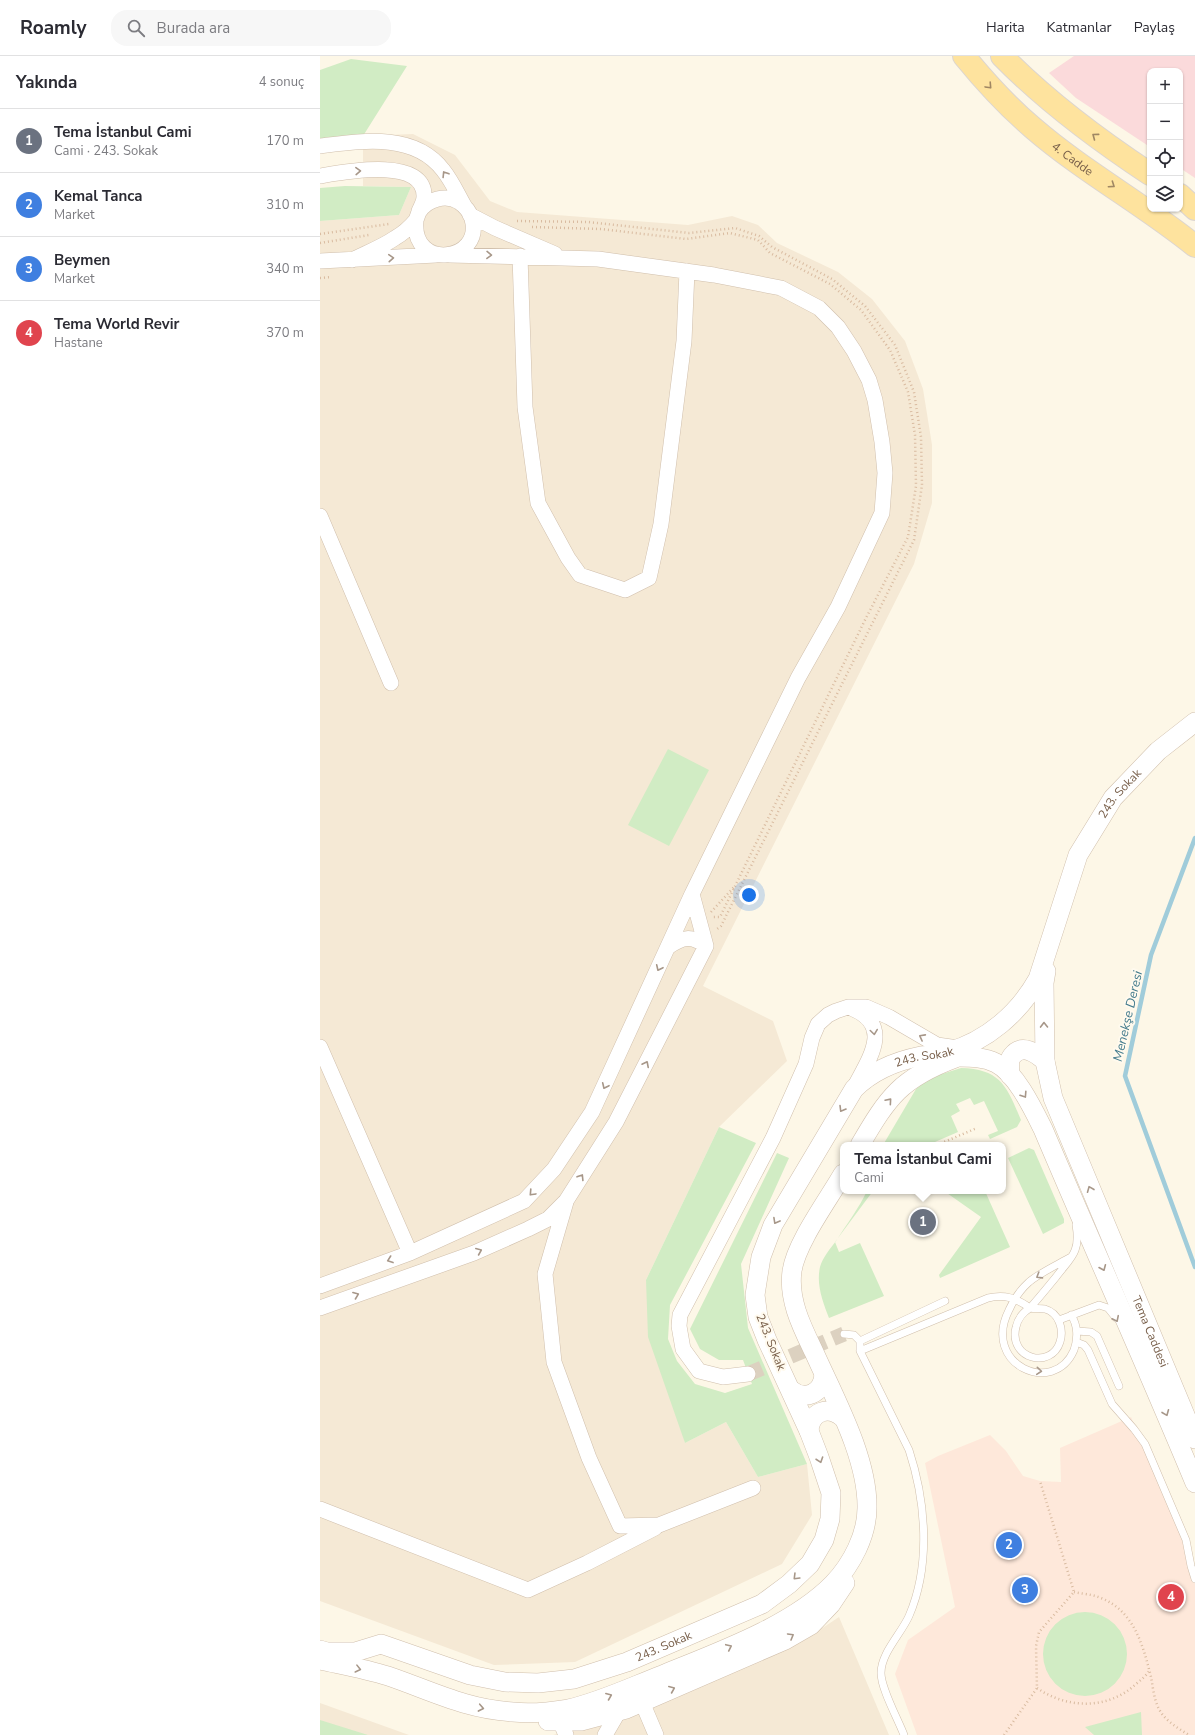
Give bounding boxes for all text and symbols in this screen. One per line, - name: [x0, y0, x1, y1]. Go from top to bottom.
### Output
- search box: [111, 10, 391, 46]
- text: Roamly: [20, 15, 87, 41]
- icon: search: [125, 17, 147, 39]
- text: Burada ara: [157, 18, 230, 38]
- text: Harita: [986, 18, 1025, 37]
- text: Katmanlar: [1047, 18, 1112, 37]
- text: Paylaş: [1134, 18, 1175, 37]
- map controls: [1147, 68, 1183, 212]
- button: +: [1147, 68, 1183, 104]
- text: Yakında: [16, 71, 77, 94]
- text: 4 sonuç: [259, 73, 304, 91]
- one-way arrow: [984, 81, 992, 89]
- button: −: [1147, 104, 1183, 140]
- text: Tema İstanbul Cami: [54, 122, 192, 142]
- text: 1: [25, 132, 33, 150]
- text: 170 m: [266, 132, 304, 150]
- one-way arrow: [1092, 134, 1099, 141]
- street label: 4. Cadde: [1048, 138, 1096, 179]
- button: locate: [1147, 140, 1183, 176]
- text: Cami · 243. Sokak: [54, 142, 158, 160]
- one-way arrow: [355, 166, 361, 175]
- one-way arrow: [443, 171, 450, 178]
- button: layers: [1147, 176, 1183, 212]
- one-way arrow: [1107, 180, 1114, 187]
- text: Kemal Tanca: [54, 186, 142, 206]
- text: 2: [25, 196, 33, 214]
- text: 310 m: [266, 196, 304, 214]
- text: Market: [54, 206, 94, 224]
- text: Beymen: [54, 250, 110, 270]
- one-way arrow: [486, 251, 492, 260]
- one-way arrow: [388, 253, 394, 262]
- text: 3: [25, 260, 33, 278]
- text: 340 m: [266, 260, 304, 278]
- text: Market: [54, 270, 94, 288]
- text: Tema World Revir: [54, 314, 179, 334]
- text: 4: [25, 324, 33, 342]
- text: 370 m: [266, 324, 304, 342]
- text: Hastane: [54, 334, 103, 352]
- street label: 243. Sokak: [1094, 765, 1145, 821]
- your location: [739, 885, 759, 905]
- one-way arrow: [656, 963, 664, 971]
- water label: Menekşe Deresi: [1109, 968, 1147, 1063]
- one-way arrow: [1040, 1022, 1048, 1028]
- one-way arrow: [869, 1029, 878, 1036]
- one-way arrow: [919, 1034, 926, 1042]
- street label: 243. Sokak: [892, 1042, 957, 1071]
- one-way arrow: [641, 1061, 648, 1068]
- one-way arrow: [602, 1082, 610, 1089]
- one-way arrow: [1019, 1091, 1027, 1098]
- one-way arrow: [884, 1098, 891, 1105]
- one-way arrow: [839, 1105, 847, 1112]
- popup: [840, 1142, 1006, 1194]
- text: Tema İstanbul Cami: [854, 1149, 992, 1169]
- text: Cami: [854, 1169, 884, 1187]
- one-way arrow: [577, 1174, 584, 1181]
- one-way arrow: [1087, 1185, 1095, 1193]
- one-way arrow: [529, 1188, 537, 1196]
- pin: 1: [910, 1207, 936, 1237]
- one-way arrow: [773, 1217, 781, 1224]
- one-way arrow: [475, 1247, 482, 1255]
- one-way arrow: [386, 1255, 393, 1264]
- one-way arrow: [1098, 1265, 1106, 1272]
- one-way arrow: [1036, 1271, 1043, 1278]
- one-way arrow: [353, 1291, 360, 1299]
- street label: Tema Caddesi: [1128, 1294, 1172, 1370]
- street label: 243. Sokak: [752, 1311, 790, 1374]
- one-way arrow: [1111, 1315, 1119, 1322]
- one-way arrow: [1036, 1367, 1042, 1376]
- one-way arrow: [1161, 1409, 1169, 1416]
- one-way arrow: [816, 1456, 824, 1463]
- pin: 2: [996, 1530, 1022, 1560]
- one-way arrow: [793, 1573, 801, 1580]
- pin: 3: [1012, 1575, 1038, 1605]
- pin: 4: [1158, 1582, 1184, 1612]
- street label: 243. Sokak: [633, 1627, 695, 1666]
- one-way arrow: [787, 1634, 794, 1641]
- one-way arrow: [725, 1644, 733, 1652]
- one-way arrow: [354, 1664, 361, 1673]
- one-way arrow: [669, 1685, 676, 1693]
- one-way arrow: [605, 1693, 612, 1701]
- one-way arrow: [478, 1704, 485, 1712]

